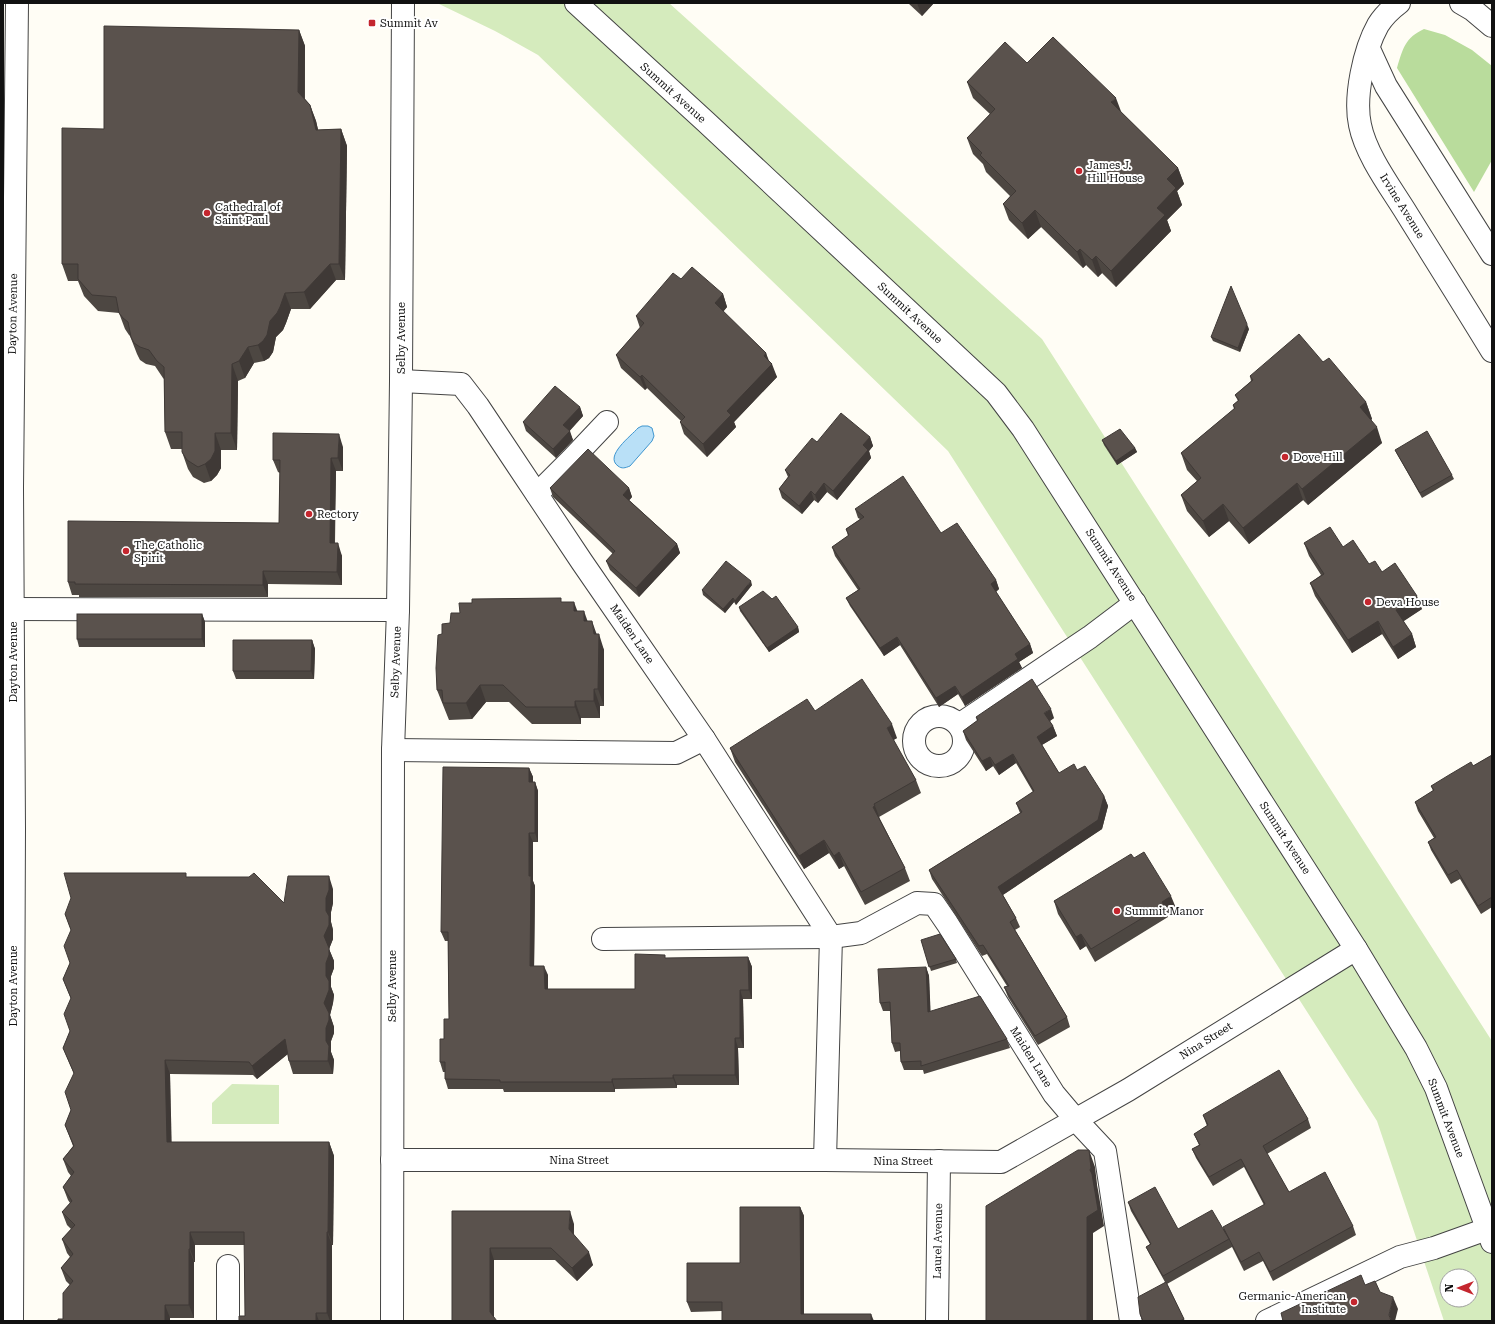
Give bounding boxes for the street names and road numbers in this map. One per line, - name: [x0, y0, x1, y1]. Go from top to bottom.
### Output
- street label: Summit Avenue: [638, 60, 708, 126]
- street label: Irvine Avenue: [1377, 171, 1427, 241]
- street label: Dayton Avenue: [6, 273, 20, 355]
- street label: Summit Avenue: [875, 280, 945, 346]
- street label: Selby Avenue: [395, 302, 408, 374]
- street label: Summit Avenue: [1083, 526, 1139, 604]
- street label: Maiden Lane: [607, 602, 657, 666]
- street label: Dayton Avenue: [7, 621, 20, 703]
- street label: Selby Avenue: [388, 626, 404, 698]
- street label: Summit Avenue: [1257, 799, 1313, 877]
- street label: Dayton Avenue: [7, 945, 20, 1027]
- street label: Selby Avenue: [386, 950, 399, 1022]
- street label: Nina Street: [1177, 1020, 1235, 1062]
- street label: Maiden Lane: [1007, 1024, 1055, 1090]
- street label: Summit Avenue: [1425, 1077, 1467, 1159]
- street label: Nina Street: [549, 1154, 609, 1167]
- street label: Nina Street: [873, 1155, 933, 1168]
- street label: Laurel Avenue: [931, 1203, 945, 1279]

